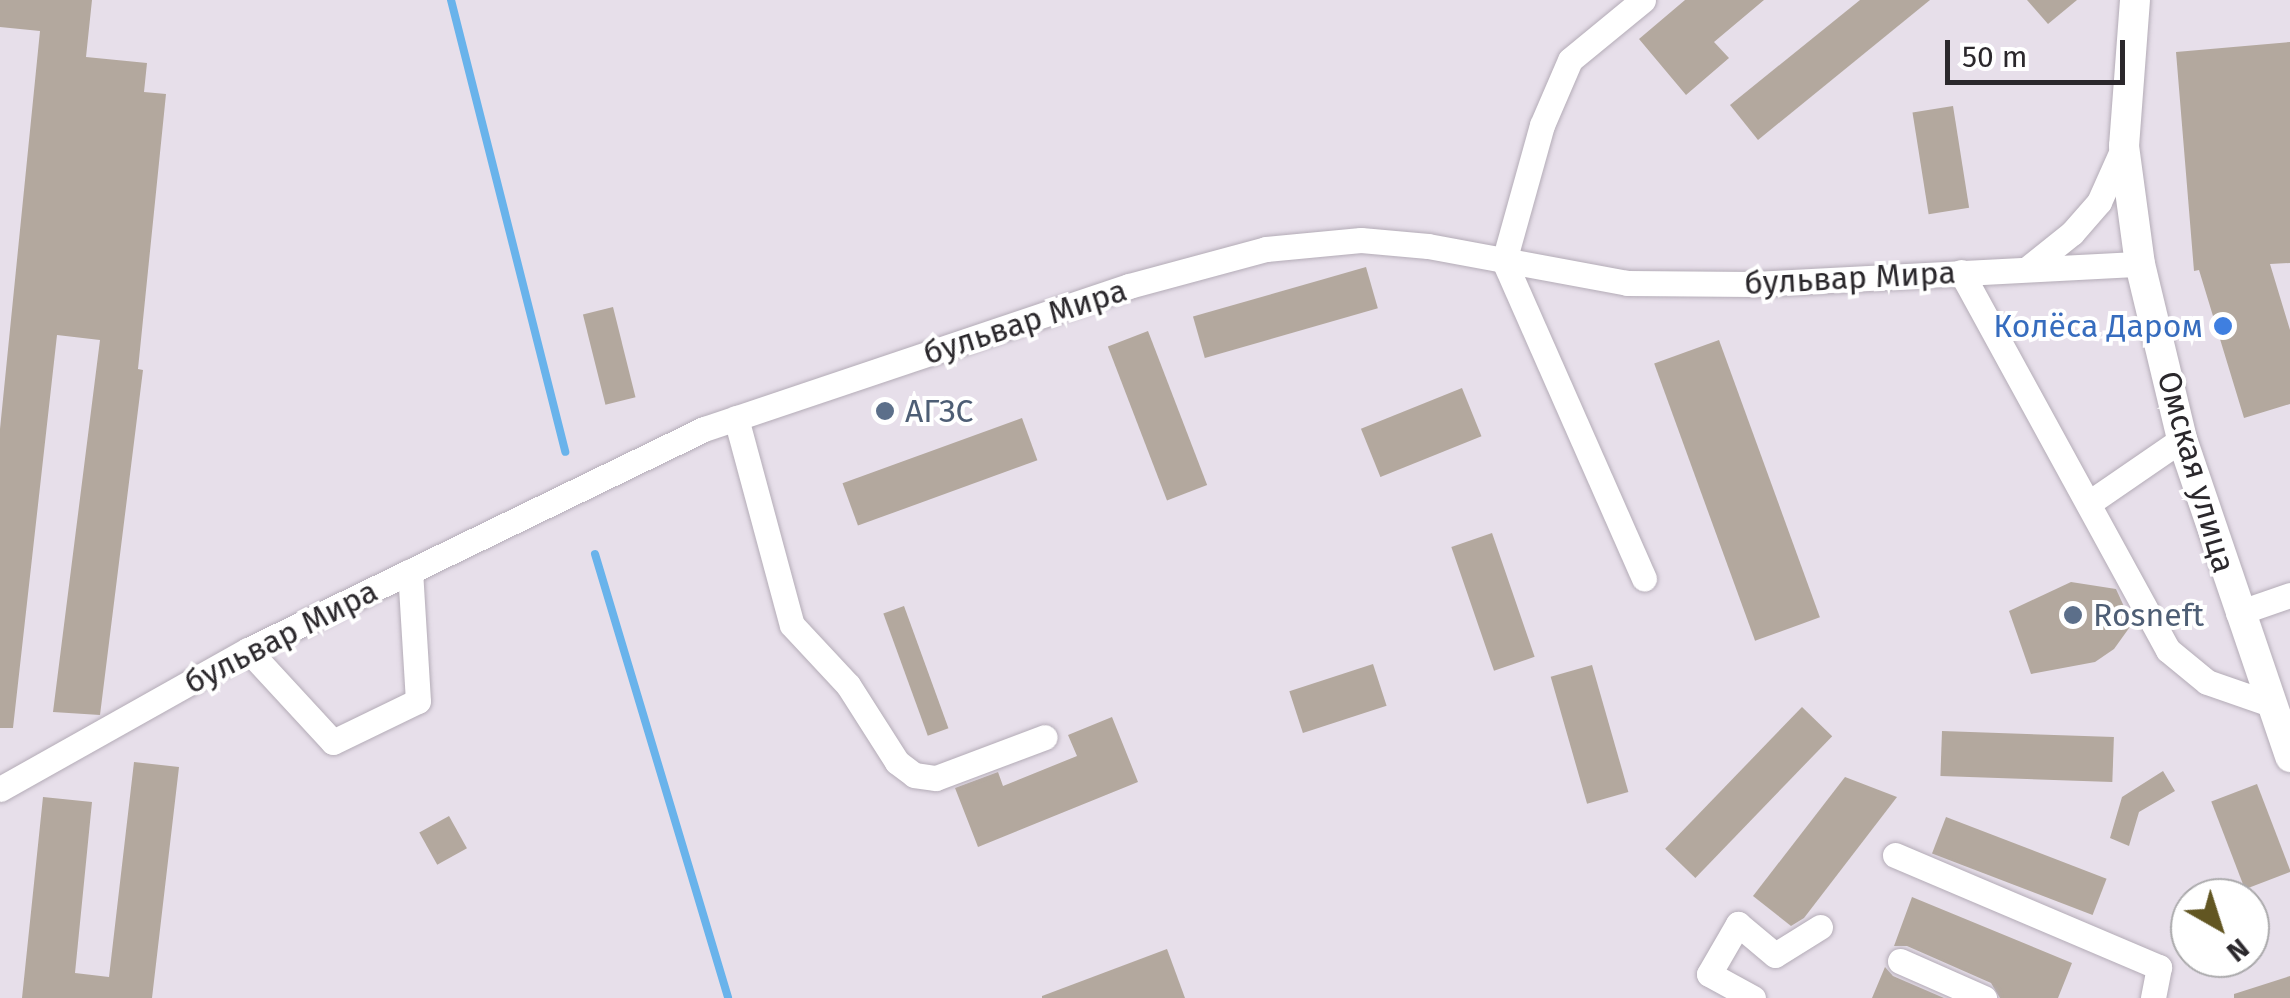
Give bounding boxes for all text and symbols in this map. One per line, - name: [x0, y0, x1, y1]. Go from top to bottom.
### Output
- scale bar: [1950, 20, 2130, 82]
- text: 50 m: [1962, 39, 2027, 75]
- street label: бульвар Мира: [1743, 253, 1957, 303]
- street label: бульвар Мира: [918, 271, 1132, 373]
- place label: Колёса Даром: [1993, 307, 2203, 345]
- marker: Колёса Даром: [2212, 315, 2234, 337]
- street label: Омская улица: [2149, 367, 2243, 577]
- place label: АГЗС: [905, 392, 974, 430]
- marker: АГЗС: [874, 400, 896, 422]
- street label: бульвар Мира: [178, 572, 384, 702]
- place label: Rosneft: [2093, 596, 2204, 634]
- marker: Rosneft: [2062, 604, 2084, 626]
- north arrow: [2170, 878, 2270, 978]
- text: N: [2220, 931, 2256, 969]

